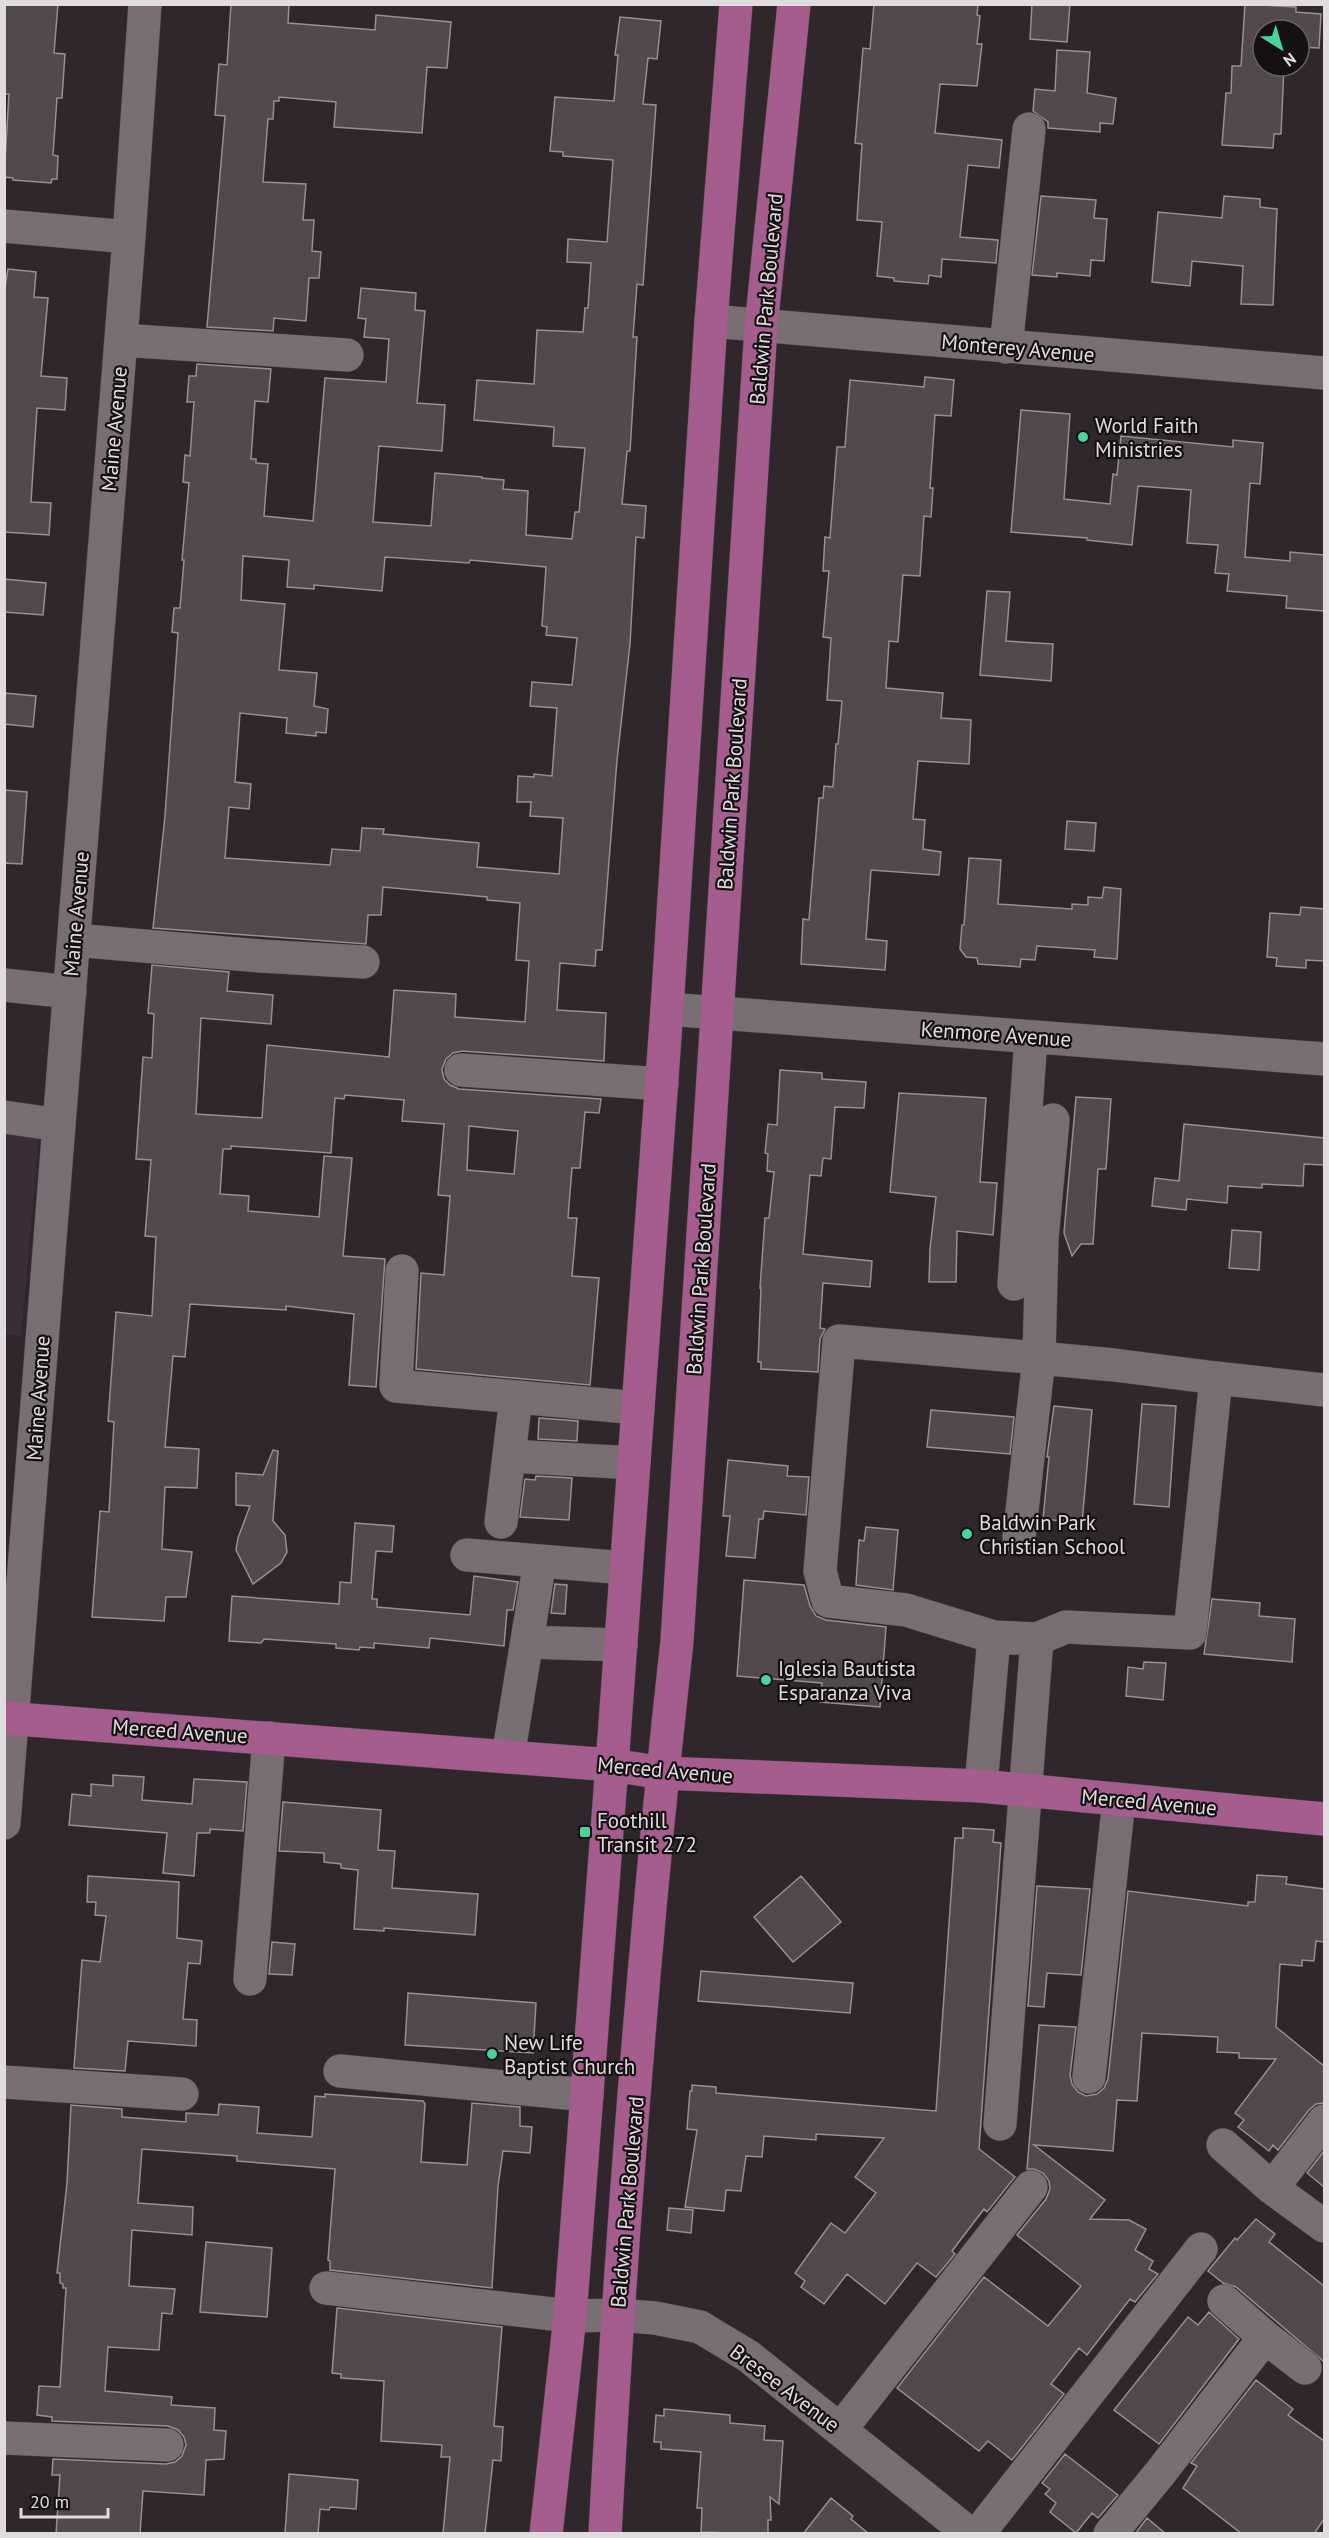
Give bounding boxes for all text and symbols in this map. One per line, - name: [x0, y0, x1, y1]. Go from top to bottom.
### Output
- north arrow: [1251, 18, 1311, 78]
- text: N: [1280, 49, 1300, 71]
- street label: Baldwin Park Boulevard: [743, 192, 789, 406]
- street label: Monterey Avenue: [940, 328, 1096, 368]
- street label: Maine Avenue: [95, 365, 133, 493]
- place label: World Faith Ministries: [1095, 412, 1198, 463]
- marker: World Faith Ministries: [1076, 430, 1090, 444]
- street label: Baldwin Park Boulevard: [711, 677, 753, 891]
- street label: Maine Avenue: [57, 850, 95, 978]
- street label: Kenmore Avenue: [920, 1015, 1072, 1053]
- street label: Baldwin Park Boulevard: [680, 1162, 722, 1376]
- street label: Maine Avenue: [20, 1335, 56, 1461]
- place label: Baldwin Park Christian School: [979, 1509, 1125, 1560]
- marker: Baldwin Park Christian School: [960, 1527, 974, 1541]
- place label: Iglesia Bautista Esparanza Viva: [778, 1655, 916, 1706]
- marker: Iglesia Bautista Esparanza Viva: [759, 1673, 773, 1687]
- street label: Merced Avenue: [111, 1713, 249, 1749]
- street label: Merced Avenue: [596, 1751, 734, 1789]
- street label: Merced Avenue: [1080, 1783, 1218, 1821]
- place label: Foothill Transit 272: [597, 1807, 697, 1858]
- marker: Foothill Transit 272: [578, 1825, 592, 1839]
- place label: New Life Baptist Church: [504, 2029, 635, 2080]
- marker: New Life Baptist Church: [485, 2047, 499, 2061]
- street label: Baldwin Park Boulevard: [604, 2095, 650, 2309]
- street label: Bresee Avenue: [725, 2338, 845, 2438]
- scale bar: [21, 2481, 108, 2519]
- text: 20 m: [30, 2490, 69, 2513]

